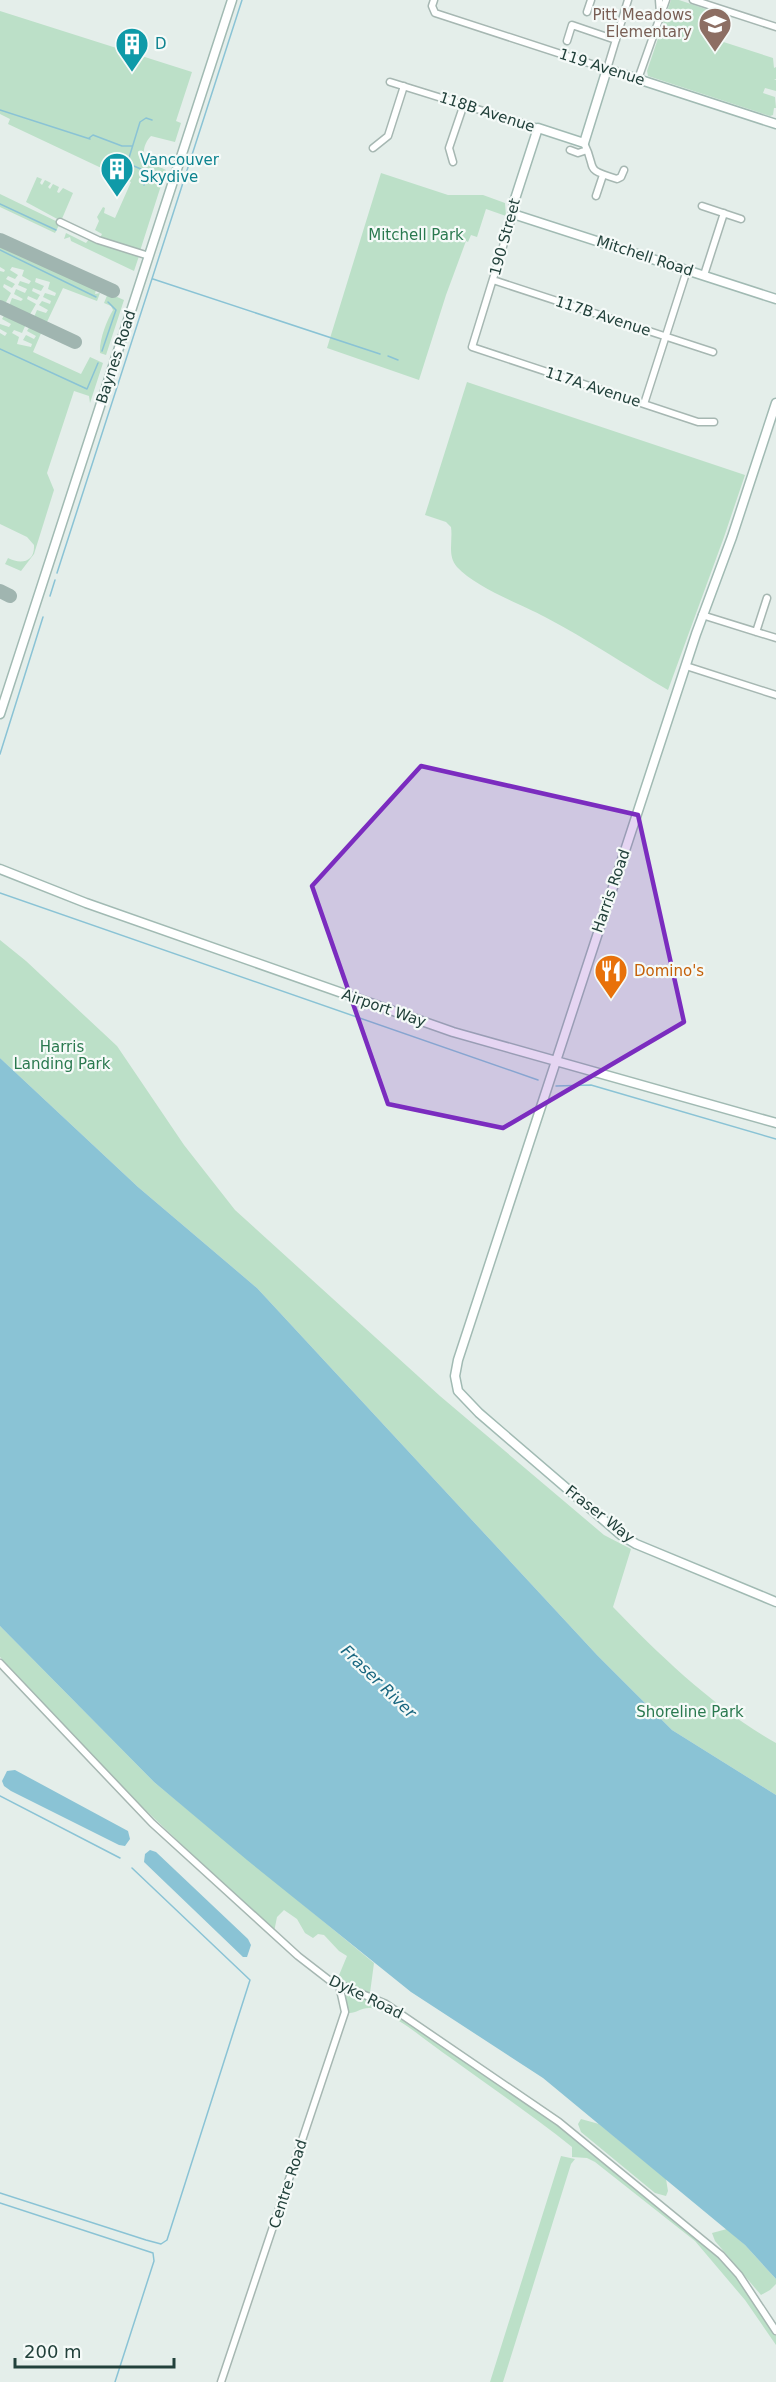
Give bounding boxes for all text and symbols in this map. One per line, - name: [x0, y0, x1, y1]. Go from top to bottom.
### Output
- place label: Pitt Meadows Elementary: [592, 6, 692, 41]
- school or university icon: Pitt Meadows Elementary: [697, 6, 733, 53]
- building icon: D: [114, 26, 150, 73]
- place label: D: [155, 35, 167, 53]
- street label: 119 Avenue: [557, 45, 647, 89]
- street label: 118B Avenue: [437, 88, 537, 136]
- building icon: Vancouver Skydive: [99, 151, 135, 198]
- place label: Vancouver Skydive: [140, 151, 220, 186]
- street label: 190 Street: [486, 196, 524, 277]
- park label: Mitchell Park: [368, 226, 464, 244]
- street label: Mitchell Road: [594, 232, 696, 280]
- street label: 117B Avenue: [553, 292, 653, 340]
- street label: Baynes Road: [92, 308, 140, 406]
- street label: 117A Avenue: [543, 363, 643, 411]
- street label: Harris Road: [588, 847, 634, 935]
- restaurant icon: Domino's: [593, 953, 629, 1000]
- place label: Domino's: [634, 962, 704, 980]
- street label: Airport Way: [339, 985, 429, 1031]
- park label: Harris Landing Park: [14, 1038, 111, 1073]
- street label: Fraser Way: [562, 1481, 638, 1547]
- water label: Fraser River: [337, 1641, 421, 1723]
- park label: Shoreline Park: [636, 1703, 744, 1721]
- street label: Dyke Road: [326, 1971, 406, 2023]
- street label: Centre Road: [265, 2137, 311, 2231]
- scale bar: [15, 2331, 174, 2369]
- text: 200 m: [24, 2341, 82, 2362]

